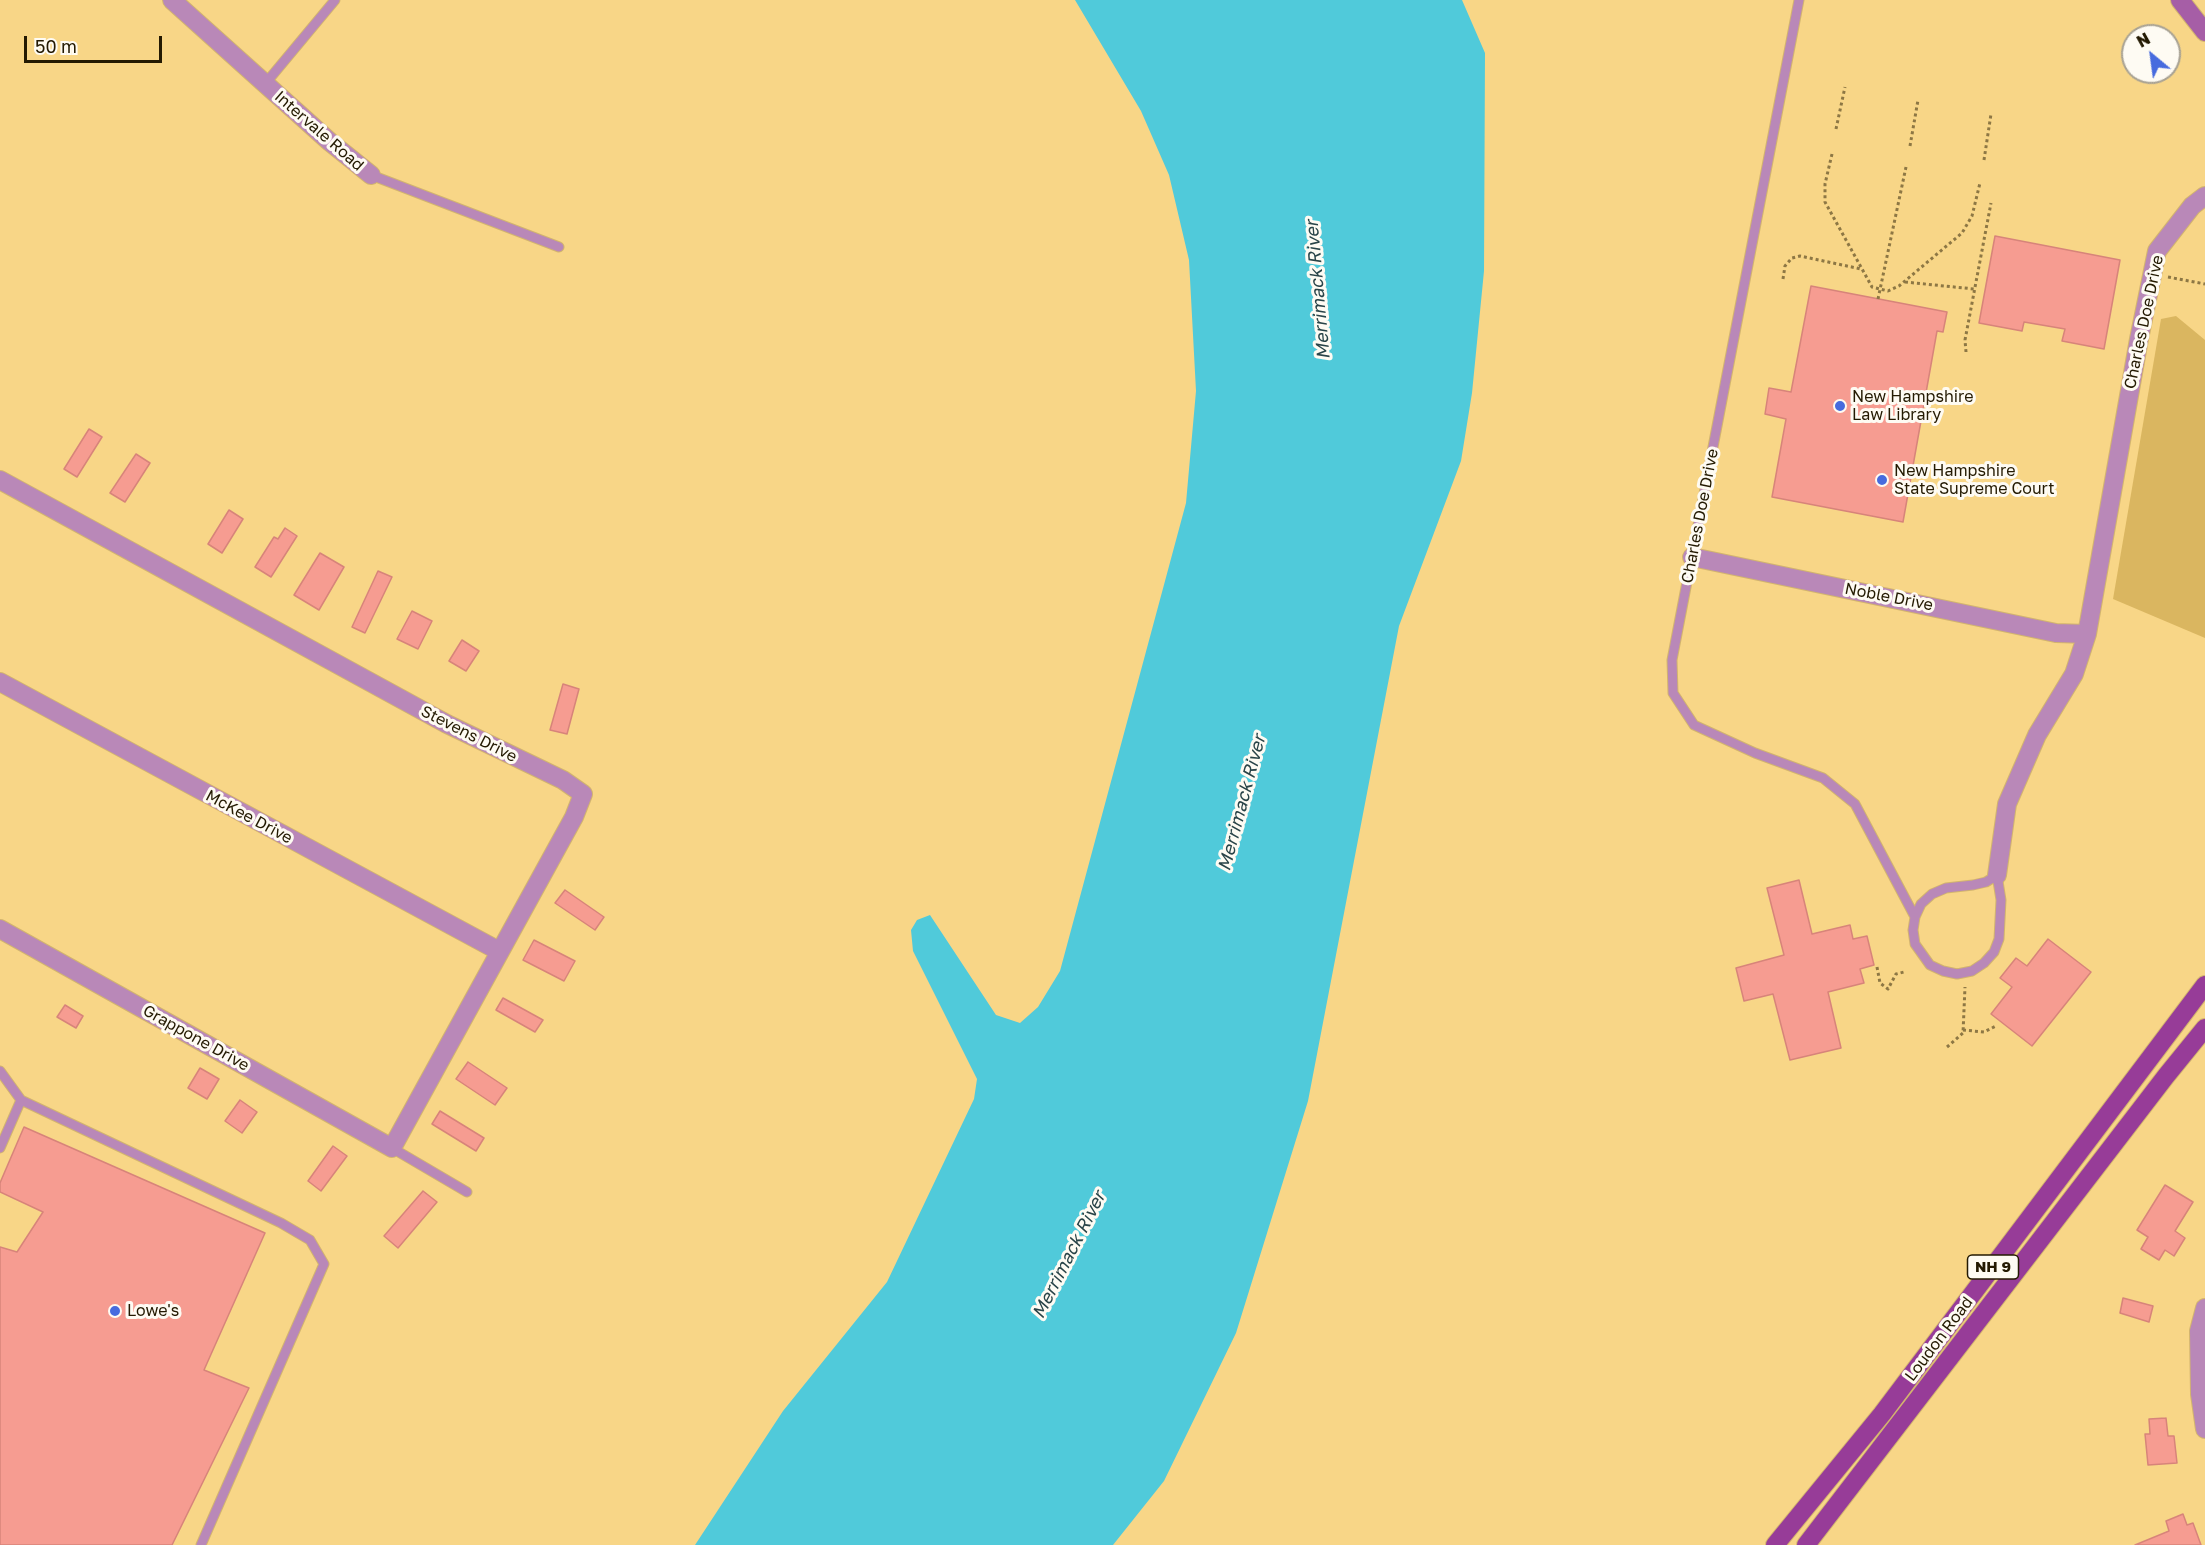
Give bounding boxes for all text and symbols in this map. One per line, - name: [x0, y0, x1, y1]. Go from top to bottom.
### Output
- scale bar: [27, 24, 165, 62]
- north arrow: [2121, 24, 2181, 84]
- text: N: [2133, 28, 2153, 52]
- text: 50 m: [35, 35, 77, 57]
- street label: Intervale Road: [270, 87, 368, 175]
- water label: Merrimack River: [1301, 220, 1335, 360]
- street label: Charles Doe Drive: [2120, 253, 2168, 391]
- place label: New Hampshire Law Library: [1852, 387, 1973, 425]
- marker: New Hampshire Law Library: [1833, 399, 1847, 413]
- street label: Charles Doe Drive: [1678, 447, 1722, 585]
- place label: New Hampshire State Supreme Court: [1894, 461, 2055, 499]
- marker: New Hampshire State Supreme Court: [1875, 473, 1889, 487]
- street label: Noble Drive: [1843, 579, 1935, 615]
- street label: Stevens Drive: [418, 702, 520, 766]
- water label: Merrimack River: [1214, 733, 1270, 873]
- street label: McKee Drive: [202, 786, 296, 848]
- street label: Grappone Drive: [140, 1001, 252, 1075]
- water label: Merrimack River: [1028, 1188, 1110, 1322]
- road number: NH 9: [1968, 1255, 2018, 1279]
- street label: Loudon Road: [1901, 1293, 1977, 1385]
- place label: Lowe's: [127, 1301, 179, 1321]
- marker: Lowe's: [108, 1304, 122, 1318]

